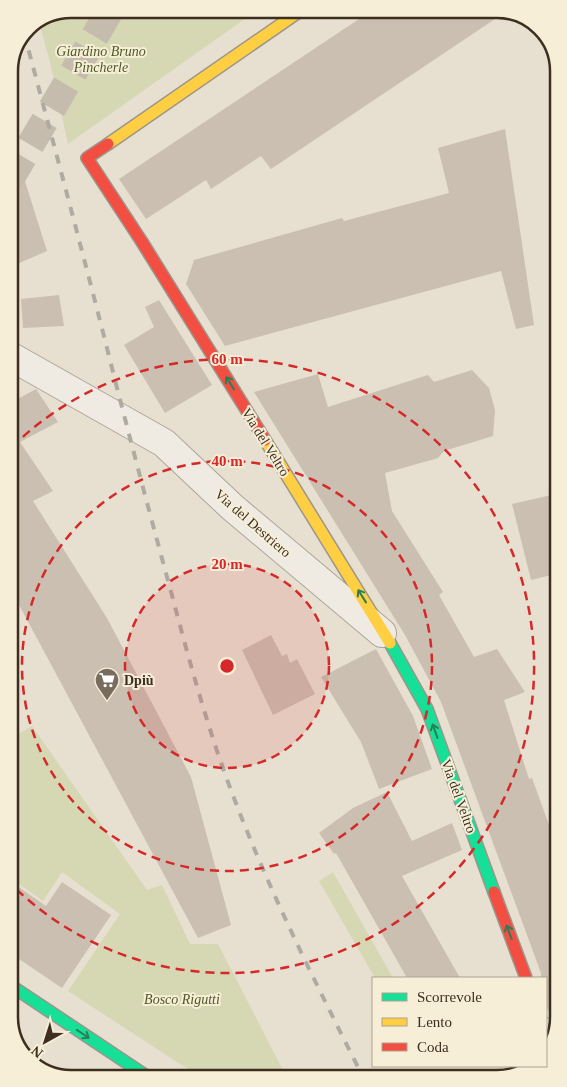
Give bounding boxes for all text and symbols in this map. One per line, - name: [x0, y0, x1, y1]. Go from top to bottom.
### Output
- park label: Giardino Bruno Pincherle: [56, 44, 146, 75]
- text: 60 m: [211, 351, 243, 367]
- one-way arrow: [224, 377, 234, 391]
- street label: Via del Veltro: [239, 405, 292, 479]
- text: 40 m: [211, 453, 243, 469]
- street label: Via del Destriero: [212, 486, 294, 560]
- text: 20 m: [211, 556, 243, 572]
- one-way arrow: [356, 589, 366, 603]
- centre of rings: [218, 657, 236, 675]
- supermarket icon: Dpiù: [94, 667, 120, 701]
- place label: Dpiù: [124, 673, 154, 688]
- one-way arrow: [430, 723, 439, 739]
- street label: Via del Veltro: [438, 757, 479, 835]
- one-way arrow: [504, 925, 513, 941]
- legend: [372, 977, 547, 1067]
- text: Scorrevole: [417, 989, 482, 1005]
- park label: Bosco Rigutti: [144, 992, 220, 1007]
- text: Lento: [417, 1014, 452, 1030]
- north arrow: [20, 1017, 70, 1067]
- one-way arrow: [76, 1029, 90, 1039]
- text: Coda: [417, 1039, 449, 1055]
- text: N: [28, 1043, 46, 1061]

